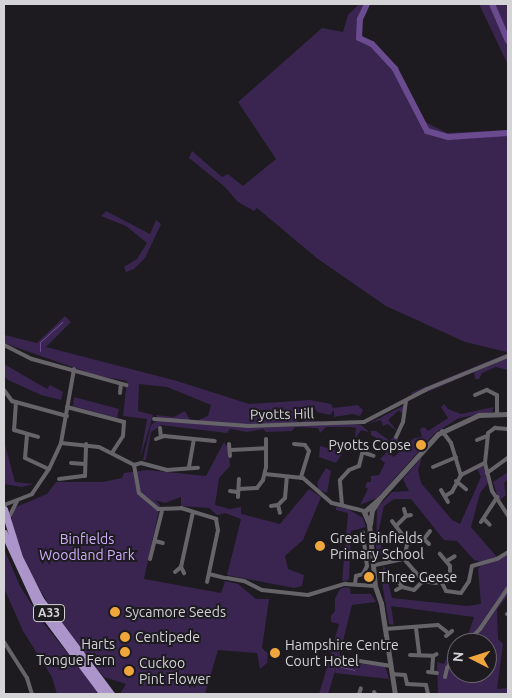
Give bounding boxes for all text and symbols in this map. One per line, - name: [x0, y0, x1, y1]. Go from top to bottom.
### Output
- street label: Pyotts Hill: [250, 405, 314, 423]
- place label: Pyotts Copse: [329, 437, 411, 453]
- marker: Pyotts Copse: [415, 439, 427, 451]
- place label: Great Binfields Primary School: [330, 530, 424, 562]
- park label: Binfields Woodland Park: [39, 531, 135, 564]
- marker: Great Binfields Primary School: [314, 540, 326, 552]
- place label: Three Geese: [379, 569, 457, 585]
- marker: Three Geese: [363, 571, 375, 583]
- road number: A33: [33, 604, 65, 622]
- place label: Sycamore Seeds: [125, 604, 226, 620]
- marker: Sycamore Seeds: [109, 606, 121, 618]
- place label: Centipede: [135, 629, 200, 645]
- marker: Centipede: [119, 631, 131, 643]
- north arrow: [447, 633, 497, 683]
- place label: Harts Tongue Fern: [36, 636, 115, 669]
- place label: Hampshire Centre Court Hotel: [285, 637, 399, 670]
- marker: Harts Tongue Fern: [119, 646, 131, 658]
- marker: Hampshire Centre Court Hotel: [269, 647, 281, 659]
- text: N: [450, 651, 466, 663]
- place label: Cuckoo Pint Flower: [139, 655, 211, 688]
- marker: Cuckoo Pint Flower: [123, 665, 135, 677]

